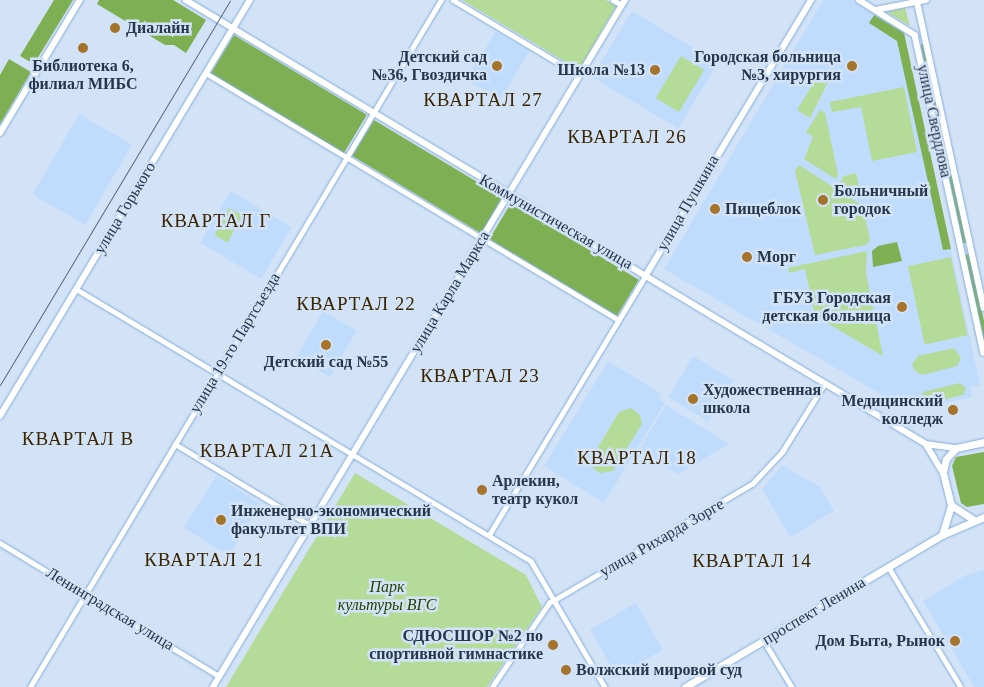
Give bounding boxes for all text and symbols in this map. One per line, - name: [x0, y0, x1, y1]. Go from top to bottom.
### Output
- place label: Диалайн: [126, 18, 190, 38]
- marker: Диалайн: [108, 21, 122, 35]
- marker: Библиотека 6, филиал МИБС: [77, 42, 89, 54]
- place label: Детский сад №36, Гвоздичка: [371, 47, 487, 85]
- place label: Городская больница №3, хирургия: [694, 47, 841, 85]
- place label: Библиотека 6, филиал МИБС: [28, 56, 138, 94]
- marker: Городская больница №3, хирургия: [845, 59, 859, 73]
- marker: Детский сад №36, Гвоздичка: [491, 60, 503, 72]
- place label: Школа №13: [558, 60, 645, 80]
- street label: улица Свердлова: [913, 63, 955, 179]
- marker: Школа №13: [649, 64, 661, 76]
- district label: КВАРТАЛ 27: [422, 89, 544, 111]
- district label: КВАРТАЛ 26: [566, 126, 688, 148]
- street label: улица Пушкина: [653, 152, 723, 254]
- street label: улица Горького: [90, 159, 160, 257]
- street label: Коммунистическая улица: [476, 170, 636, 274]
- place label: Больничный городок: [834, 181, 928, 219]
- marker: Больничный городок: [816, 193, 830, 207]
- place label: Пищеблок: [725, 199, 801, 219]
- marker: Пищеблок: [709, 203, 721, 215]
- district label: КВАРТАЛ Г: [160, 210, 272, 232]
- street label: улица Карла Маркса: [406, 227, 494, 357]
- place label: Морг: [757, 247, 796, 267]
- marker: Морг: [741, 251, 753, 263]
- street label: улица 19-го Партсъезда: [185, 269, 285, 417]
- place label: ГБУЗ Городская детская больница: [762, 288, 891, 326]
- district label: КВАРТАЛ 22: [295, 293, 417, 315]
- marker: ГБУЗ Городская детская больница: [895, 300, 909, 314]
- marker: Детский сад №55: [320, 339, 332, 351]
- place label: Детский сад №55: [264, 352, 388, 372]
- district label: КВАРТАЛ 23: [419, 365, 541, 387]
- place label: Художественная школа: [703, 380, 821, 418]
- place label: Медицинский колледж: [841, 391, 943, 429]
- marker: Художественная школа: [687, 393, 699, 405]
- marker: Медицинский колледж: [947, 404, 959, 416]
- district label: КВАРТАЛ В: [21, 428, 135, 450]
- district label: КВАРТАЛ 21А: [198, 440, 336, 462]
- district label: КВАРТАЛ 18: [576, 447, 698, 469]
- place label: Арлекин, театр кукол: [492, 471, 578, 509]
- marker: Арлекин, театр кукол: [476, 484, 488, 496]
- street label: улица Рихарда Зорге: [596, 495, 728, 581]
- place label: Инженерно-экономический факультет ВПИ: [231, 501, 431, 539]
- marker: Инженерно-экономический факультет ВПИ: [215, 514, 227, 526]
- district label: КВАРТАЛ 21: [143, 549, 265, 571]
- district label: КВАРТАЛ 14: [691, 550, 813, 572]
- street label: Ленинградская улица: [43, 563, 177, 655]
- street label: проспект Ленина: [759, 573, 869, 649]
- park label: Парк культуры ВГС: [338, 577, 436, 615]
- place label: СДЮСШОР №2 по спортивной гимнастике: [369, 626, 543, 664]
- place label: Дом Быта, Рынок: [816, 631, 945, 651]
- marker: Дом Быта, Рынок: [949, 635, 961, 647]
- marker: СДЮСШОР №2 по спортивной гимнастике: [547, 639, 559, 651]
- place label: Волжский мировой суд: [576, 660, 742, 680]
- marker: Волжский мировой суд: [560, 664, 572, 676]

